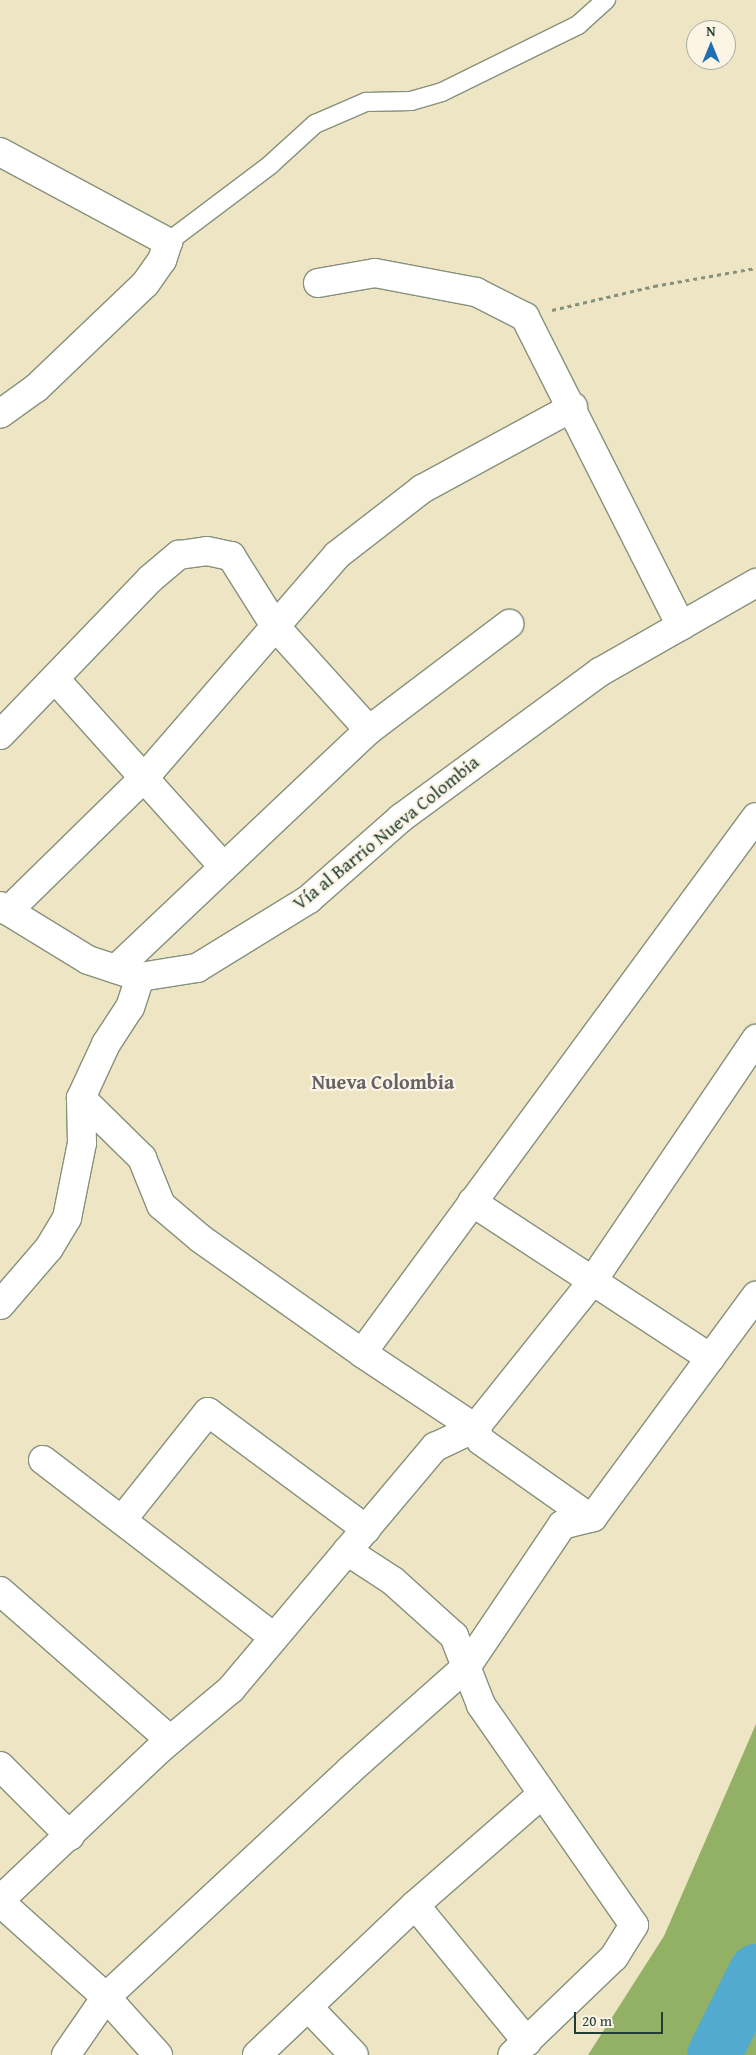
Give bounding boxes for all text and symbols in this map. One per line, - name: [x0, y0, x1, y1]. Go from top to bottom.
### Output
- north arrow: [686, 20, 736, 70]
- text: N: [706, 21, 716, 41]
- street label: Vía al Barrio Nueva Colombia: [288, 751, 484, 915]
- district label: Nueva Colombia: [312, 1069, 454, 1093]
- scale bar: [576, 2002, 665, 2034]
- text: 20 m: [582, 2010, 612, 2031]

